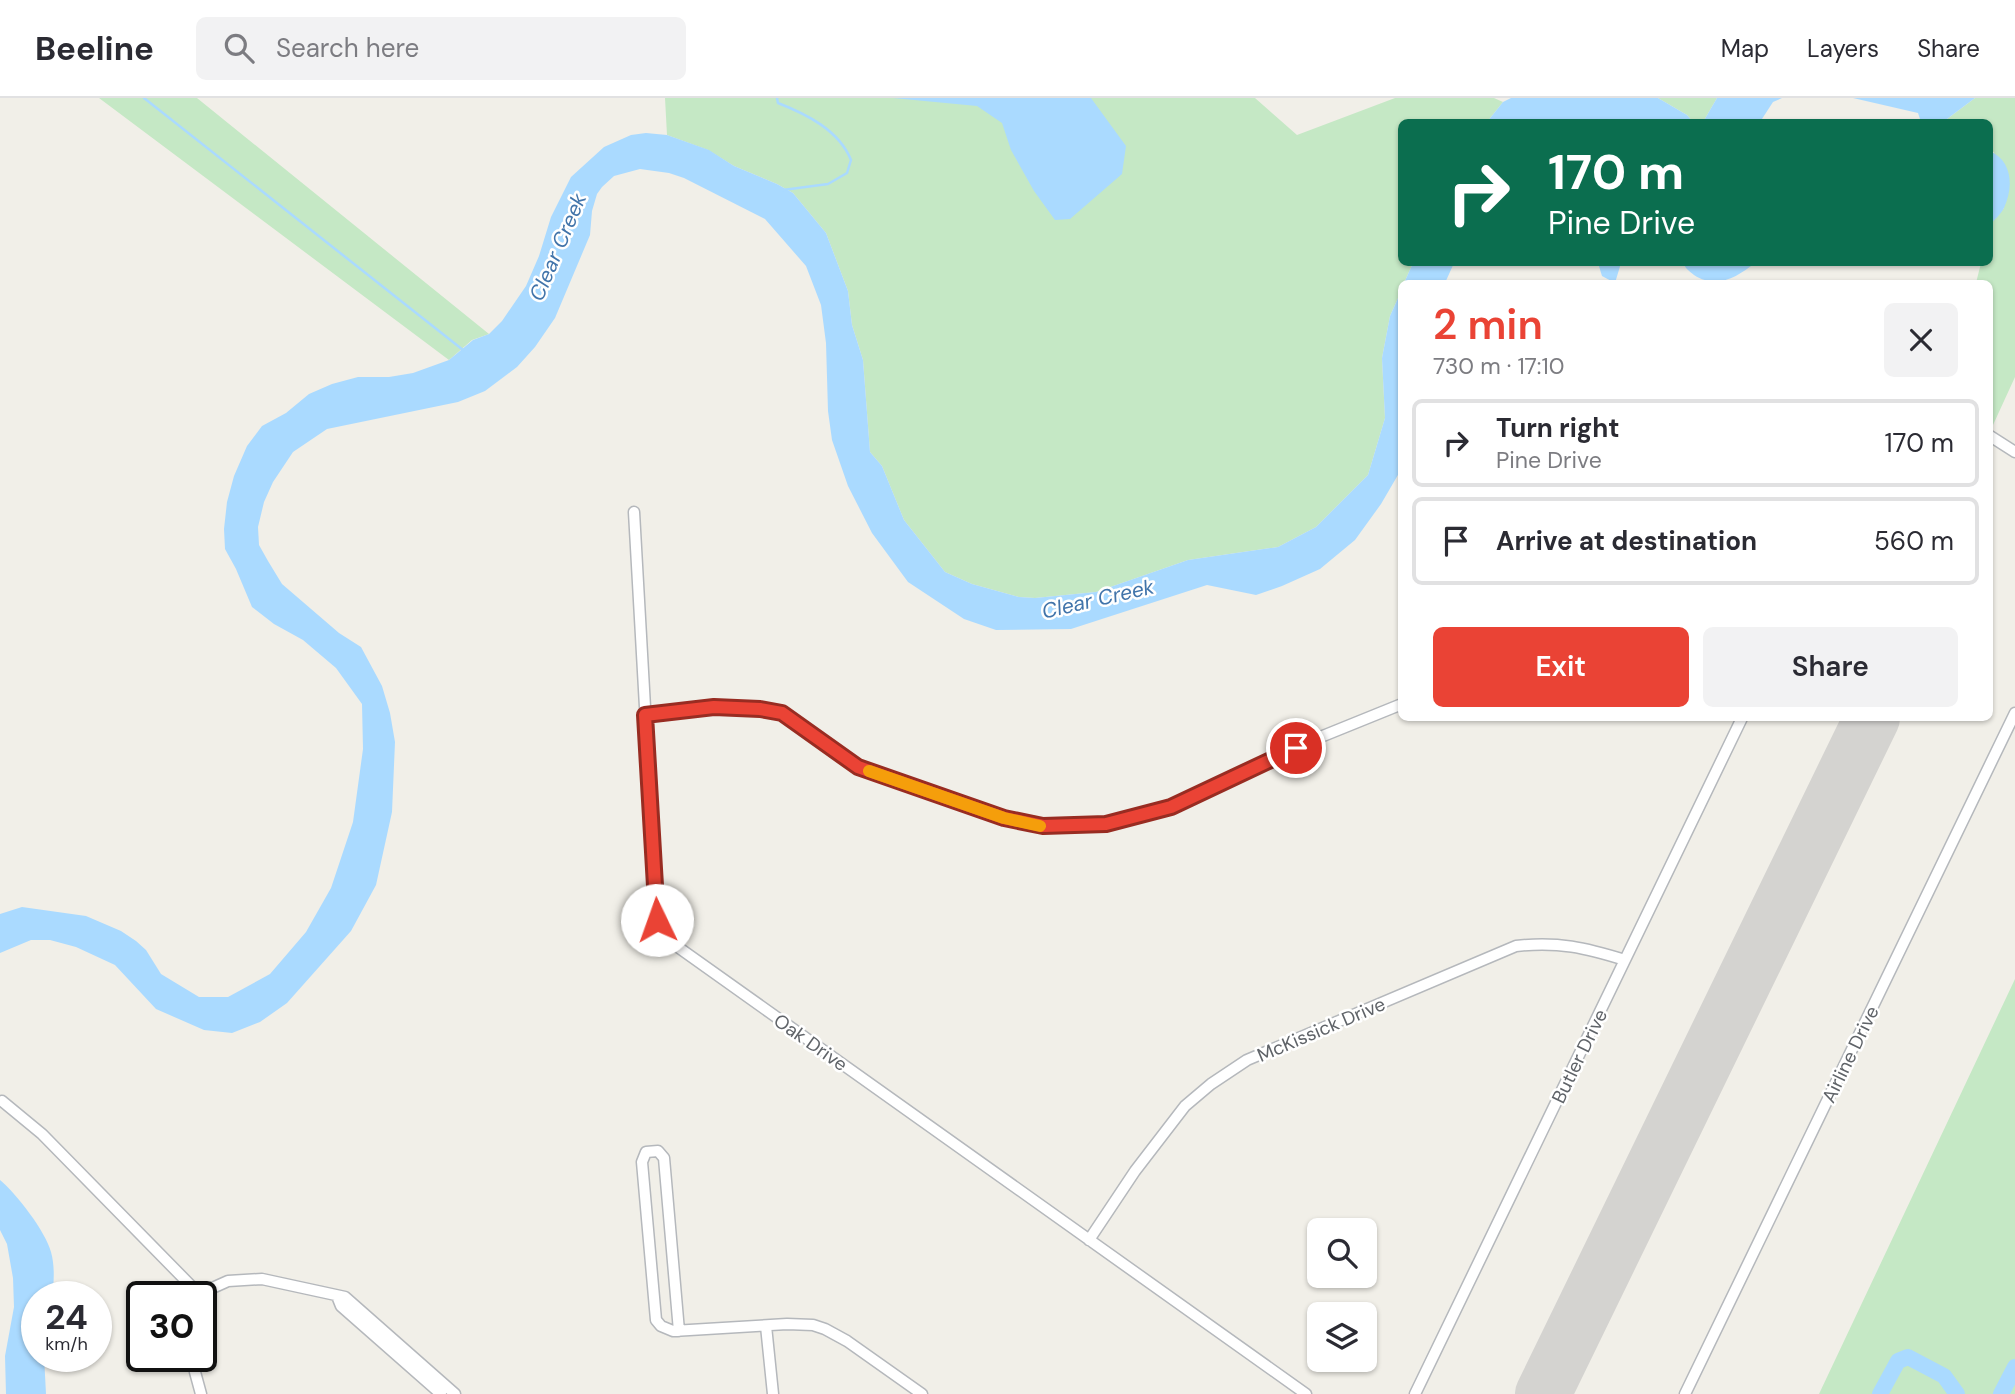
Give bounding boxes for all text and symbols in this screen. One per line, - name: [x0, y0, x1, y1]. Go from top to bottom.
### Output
- search box: [196, 17, 686, 80]
- text: Beeline: [35, 27, 154, 70]
- icon: search: [220, 29, 258, 67]
- text: Search here: [276, 31, 419, 65]
- text: Map: [1721, 33, 1769, 64]
- text: Layers: [1807, 33, 1879, 64]
- text: Share: [1917, 33, 1980, 64]
- text: 170 m: [1548, 140, 1684, 204]
- icon: right: [1433, 147, 1524, 238]
- water label: Clear Creek: [523, 189, 593, 305]
- text: Pine Drive: [1548, 202, 1695, 244]
- text: 2 min: [1433, 297, 1543, 352]
- button: close: [1884, 303, 1958, 377]
- text: 730 m · 17:10: [1433, 351, 1564, 381]
- text: Turn right: [1496, 411, 1620, 445]
- icon: right: [1437, 424, 1475, 462]
- text: 170 m: [1885, 426, 1954, 460]
- text: Pine Drive: [1496, 445, 1602, 475]
- icon: arrive: [1437, 522, 1475, 560]
- text: Arrive at destination: [1496, 524, 1757, 558]
- text: 560 m: [1874, 524, 1954, 558]
- water label: Clear Creek: [1039, 572, 1157, 626]
- button: Exit: [1433, 627, 1689, 707]
- button: Share: [1703, 627, 1958, 707]
- pin: [1266, 718, 1326, 778]
- icon: arrive: [1277, 729, 1315, 767]
- position arrow: [620, 883, 694, 957]
- street label: McKissick Drive: [1253, 991, 1389, 1068]
- street label: Airline Drive: [1816, 1002, 1885, 1107]
- street label: Butler Drive: [1546, 1005, 1613, 1107]
- street label: Oak Drive: [769, 1008, 853, 1077]
- map controls: [1307, 1218, 1377, 1372]
- button: search: [1307, 1218, 1377, 1288]
- speed limit sign: 30: [126, 1281, 217, 1372]
- text: 24: [45, 1294, 88, 1340]
- button: layers: [1307, 1302, 1377, 1372]
- text: km/h: [45, 1332, 88, 1356]

